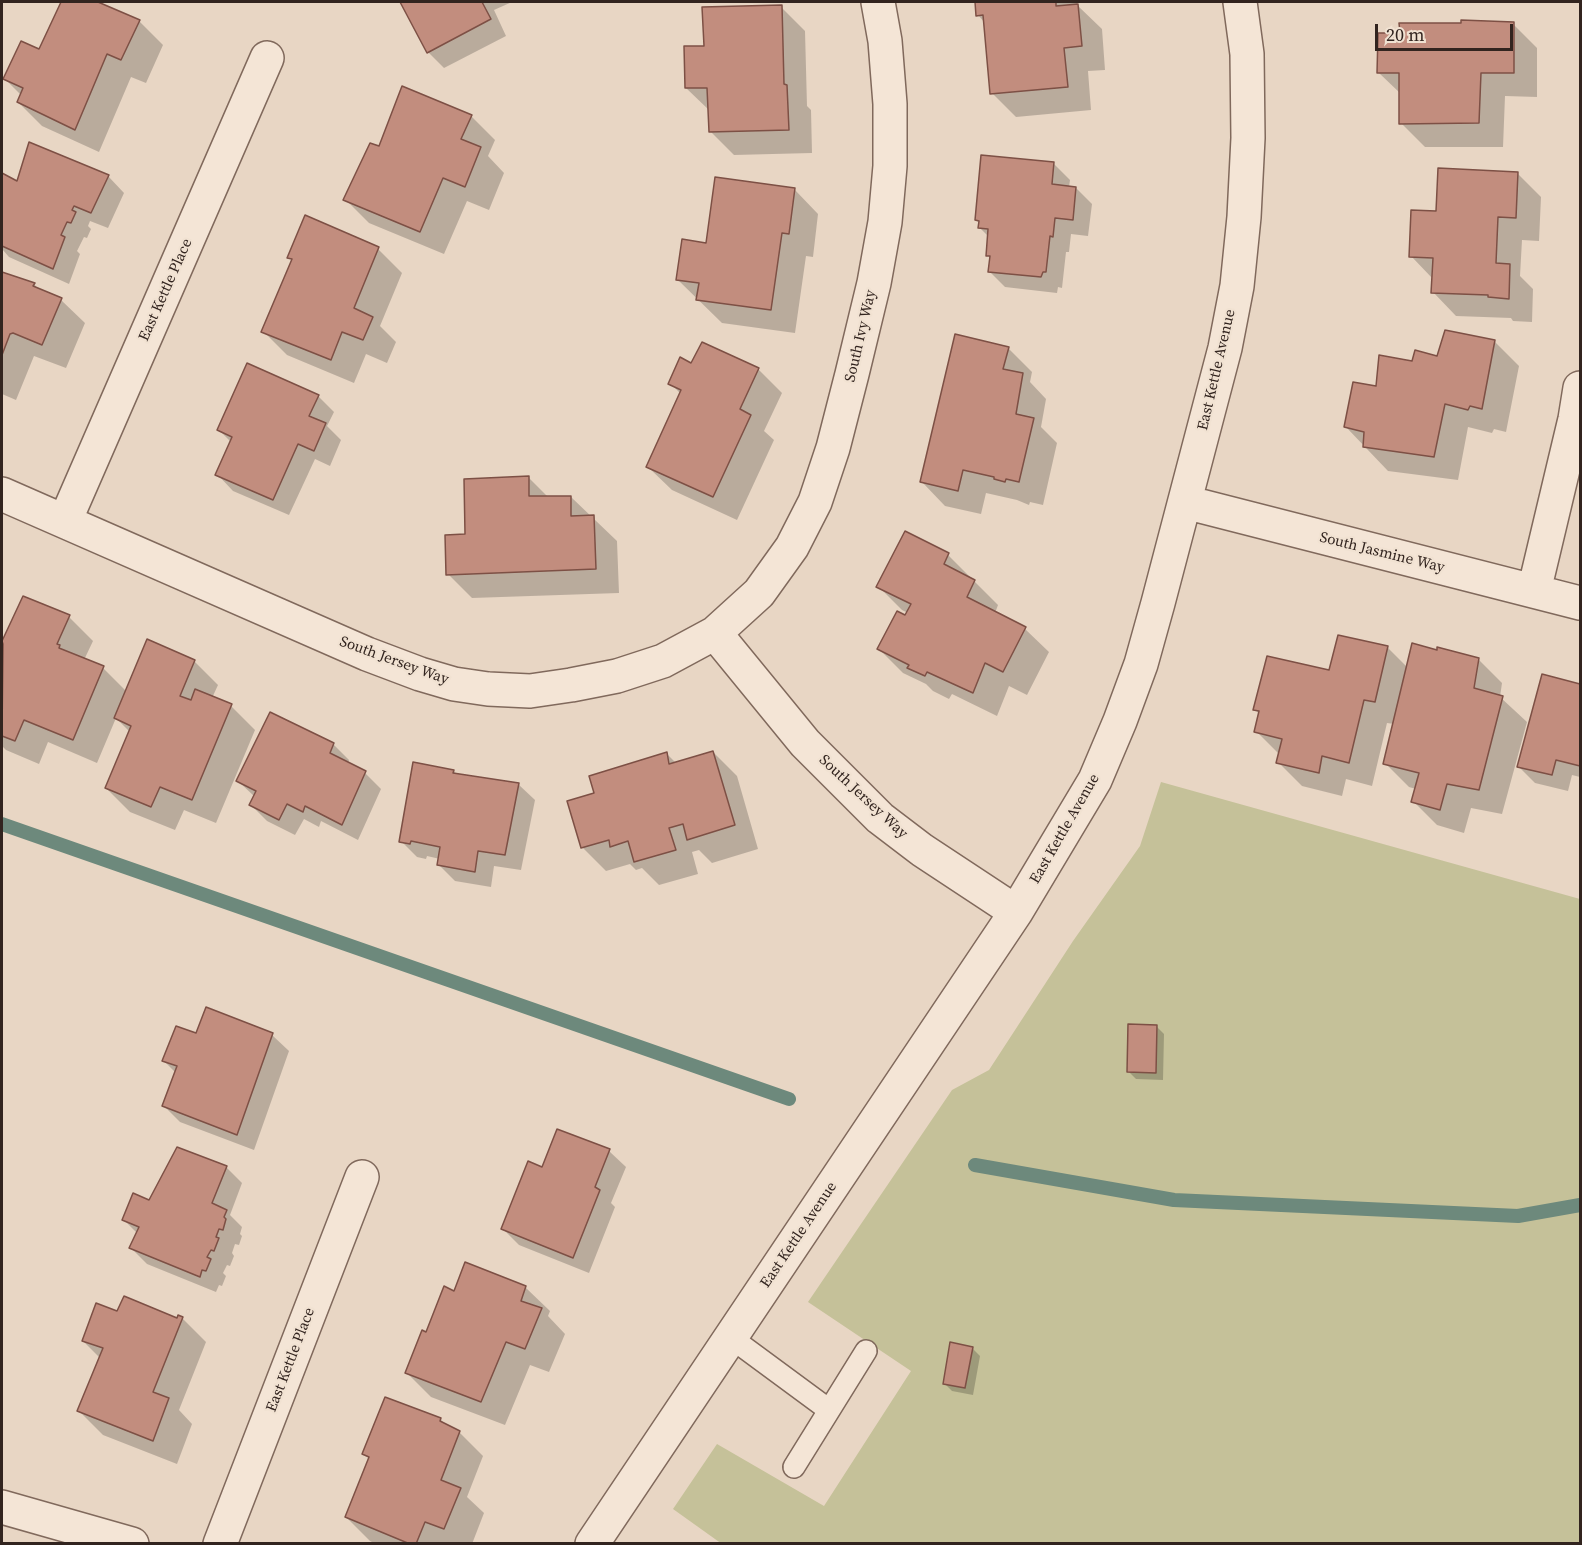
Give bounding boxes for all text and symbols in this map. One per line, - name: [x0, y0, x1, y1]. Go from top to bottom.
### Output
- scale bar: [1378, 12, 1516, 50]
- text: 20 m: [1386, 22, 1424, 47]
- street label: East Kettle Place: [135, 236, 197, 344]
- street label: South Ivy Way: [842, 288, 880, 384]
- street label: East Kettle Avenue: [1194, 308, 1240, 432]
- street label: South Jasmine Way: [1318, 529, 1446, 577]
- street label: South Jersey Way: [337, 633, 451, 689]
- street label: South Jersey Way: [815, 751, 911, 843]
- street label: East Kettle Avenue: [1026, 771, 1104, 887]
- street label: East Kettle Avenue: [757, 1179, 841, 1291]
- street label: East Kettle Place: [263, 1305, 319, 1415]

